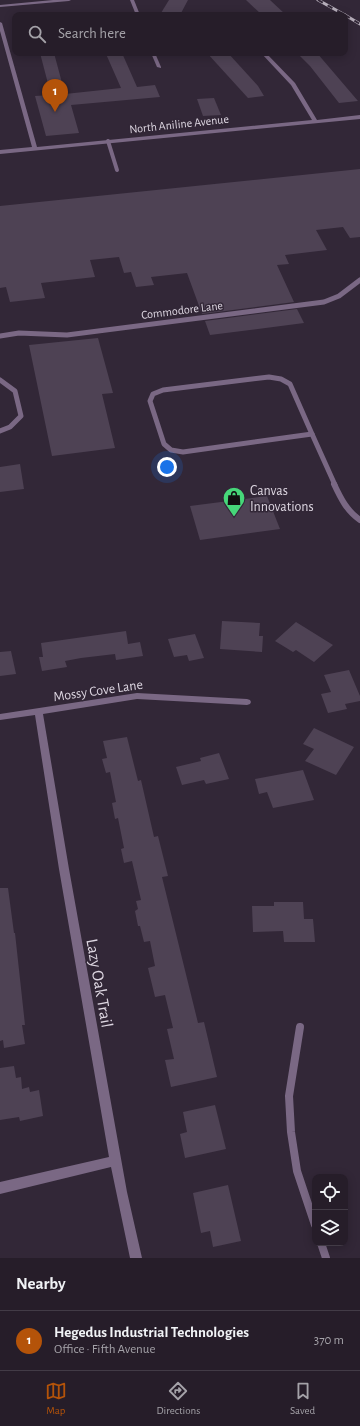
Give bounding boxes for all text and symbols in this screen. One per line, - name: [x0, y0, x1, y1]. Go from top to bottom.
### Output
- search box: [12, 12, 348, 56]
- icon: search: [26, 23, 48, 45]
- text: Search here: [58, 26, 126, 41]
- pin: 1: [42, 79, 68, 112]
- street label: North Aniline Avenue: [129, 113, 229, 135]
- street label: Commodore Lane: [140, 299, 224, 321]
- your location: [157, 457, 177, 477]
- place label: Canvas Innovations: [250, 484, 314, 514]
- shop icon: Canvas Innovations: [221, 485, 247, 518]
- street label: Mossy Cove Lane: [52, 678, 144, 704]
- street label: Lazy Oak Trail: [82, 937, 116, 1029]
- map controls: [312, 1174, 348, 1246]
- button: locate: [312, 1174, 348, 1210]
- button: layers: [312, 1210, 348, 1246]
- text: Nearby: [16, 1275, 66, 1292]
- text: Hegedus Industrial Technologies: [54, 1325, 249, 1340]
- text: 1: [27, 1334, 31, 1347]
- text: 370 m: [314, 1334, 344, 1347]
- text: Office · Fifth Avenue: [54, 1343, 155, 1356]
- tab: Map: [45, 1380, 67, 1417]
- tab: Directions: [156, 1380, 200, 1417]
- tab: Saved: [290, 1380, 315, 1417]

